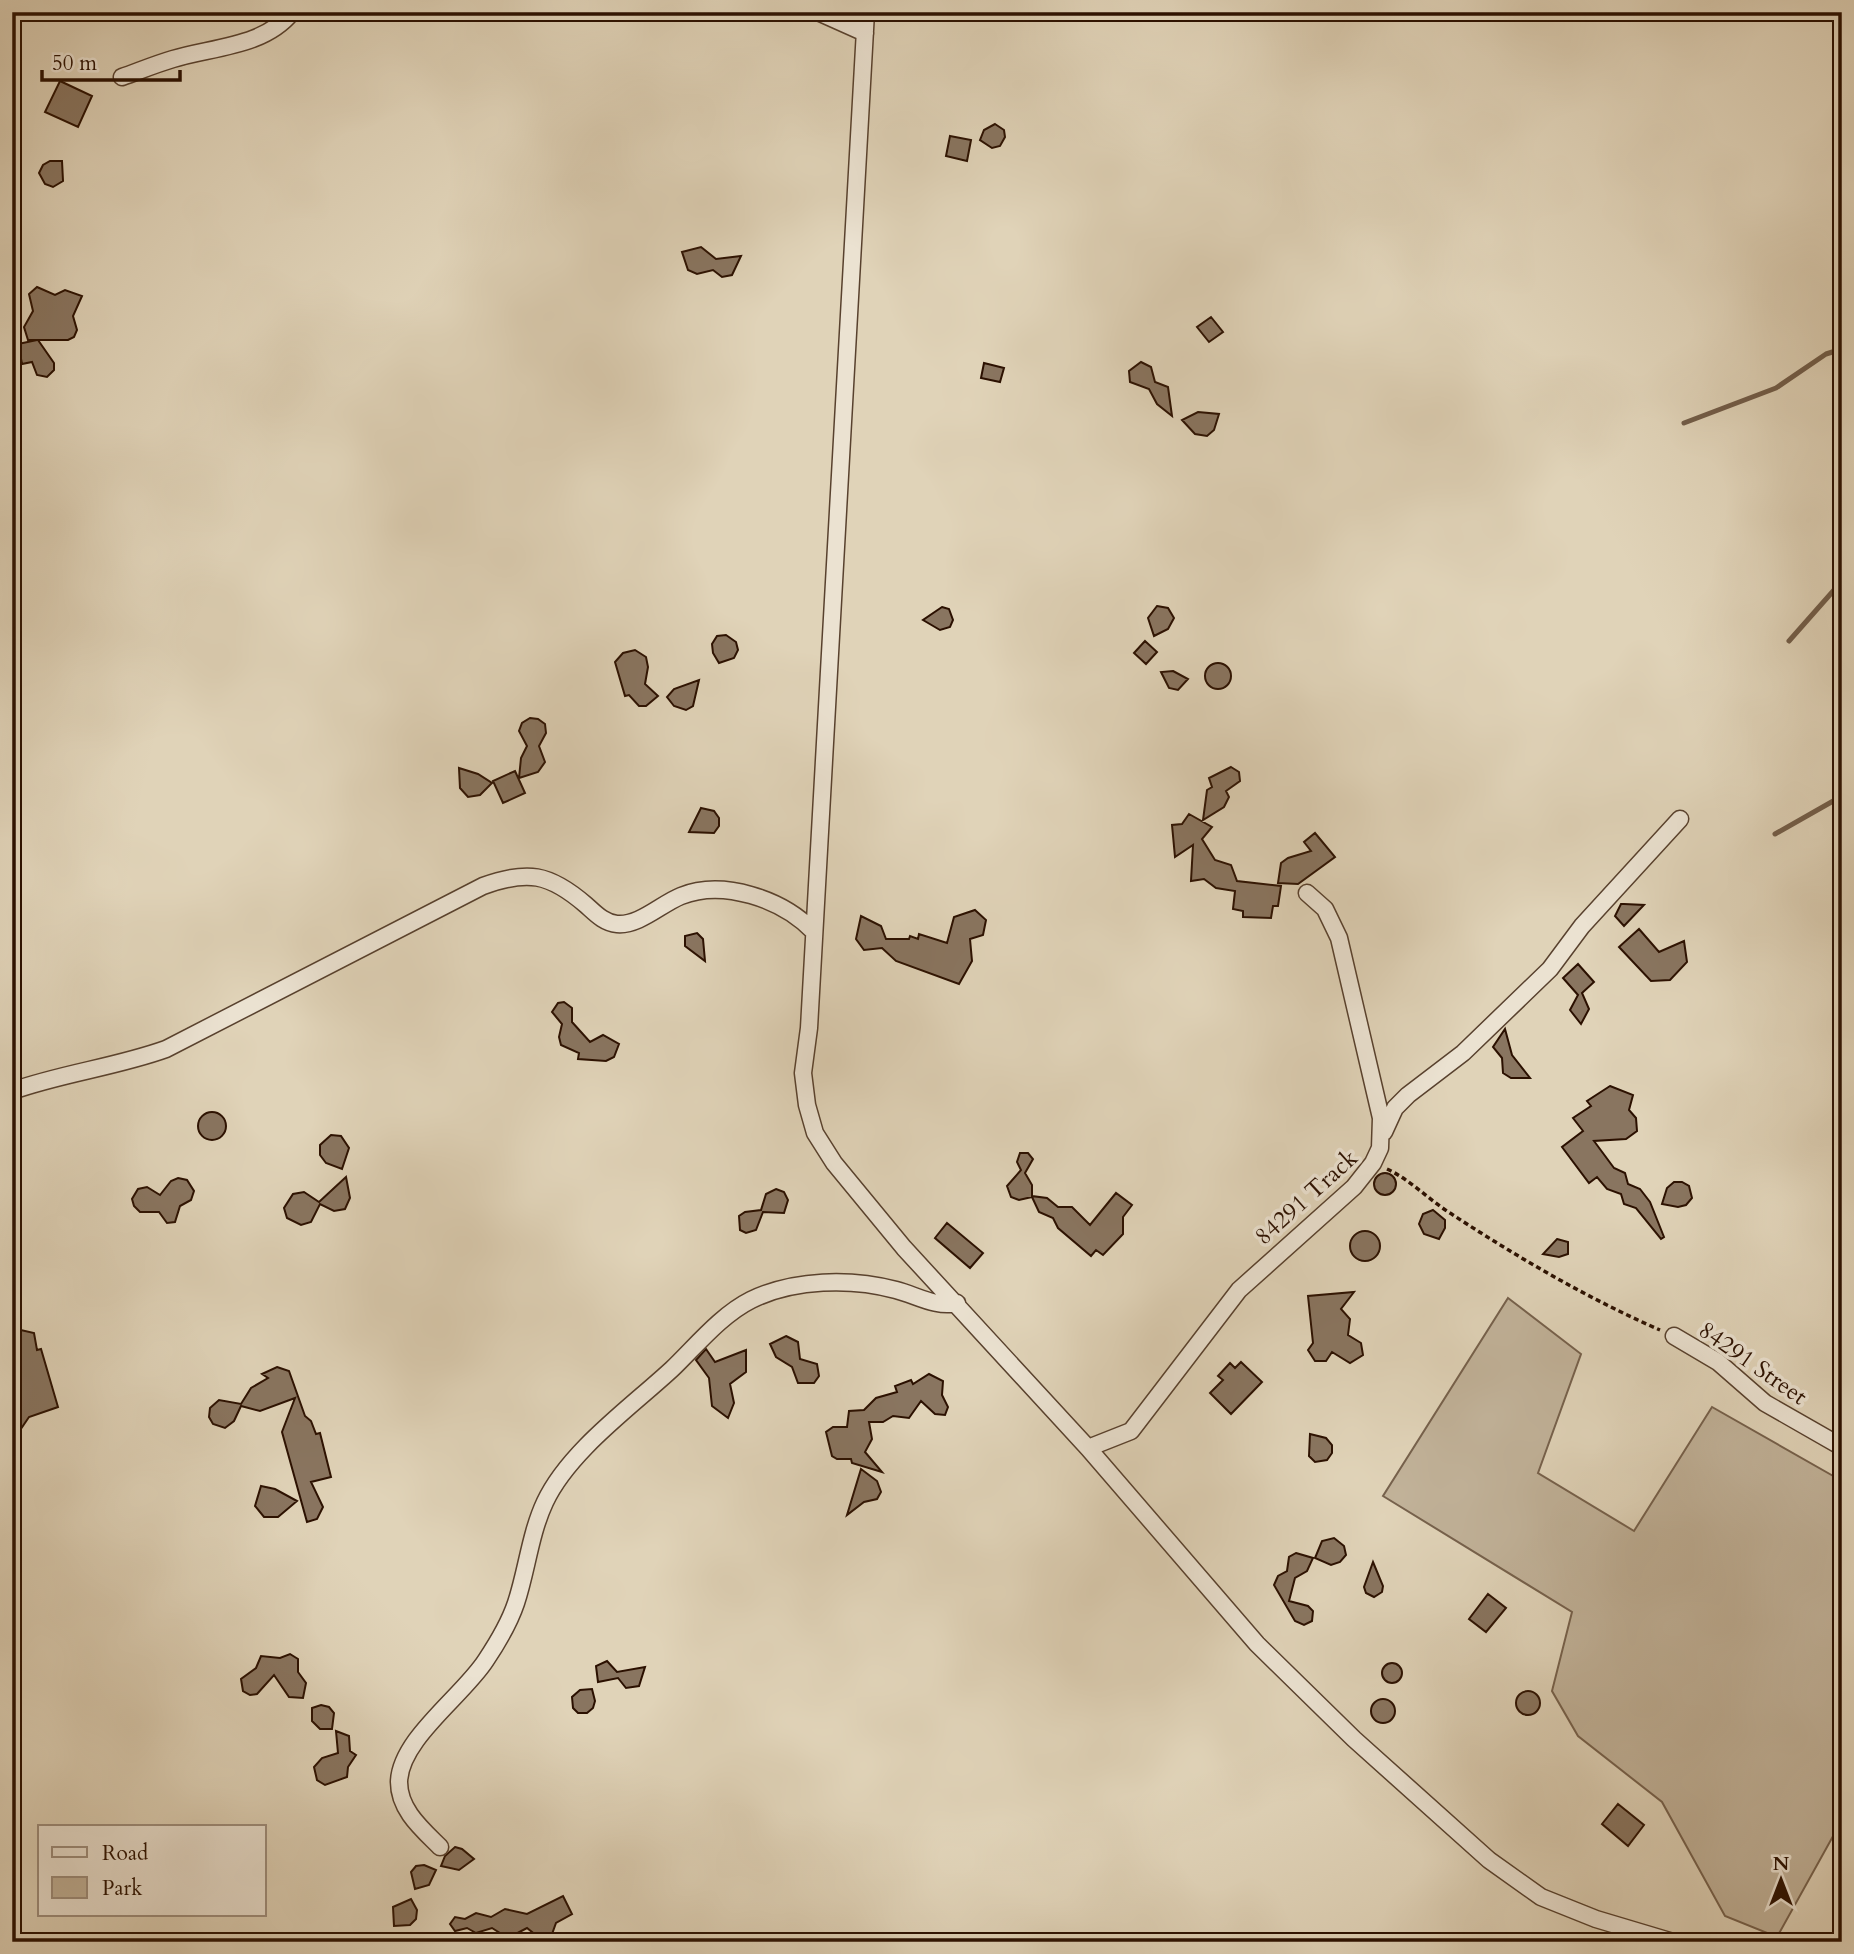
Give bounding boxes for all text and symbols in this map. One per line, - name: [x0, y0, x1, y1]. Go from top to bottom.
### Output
- scale bar: [42, 38, 180, 82]
- text: 50 m: [52, 49, 97, 78]
- street label: 84291 Track: [1248, 1142, 1365, 1253]
- street label: 84291 Street: [1692, 1314, 1814, 1413]
- legend: [38, 1825, 266, 1916]
- text: Road: [102, 1839, 148, 1868]
- north arrow: [1745, 1846, 1815, 1916]
- text: N: [1773, 1851, 1790, 1877]
- text: Park: [102, 1874, 143, 1903]

